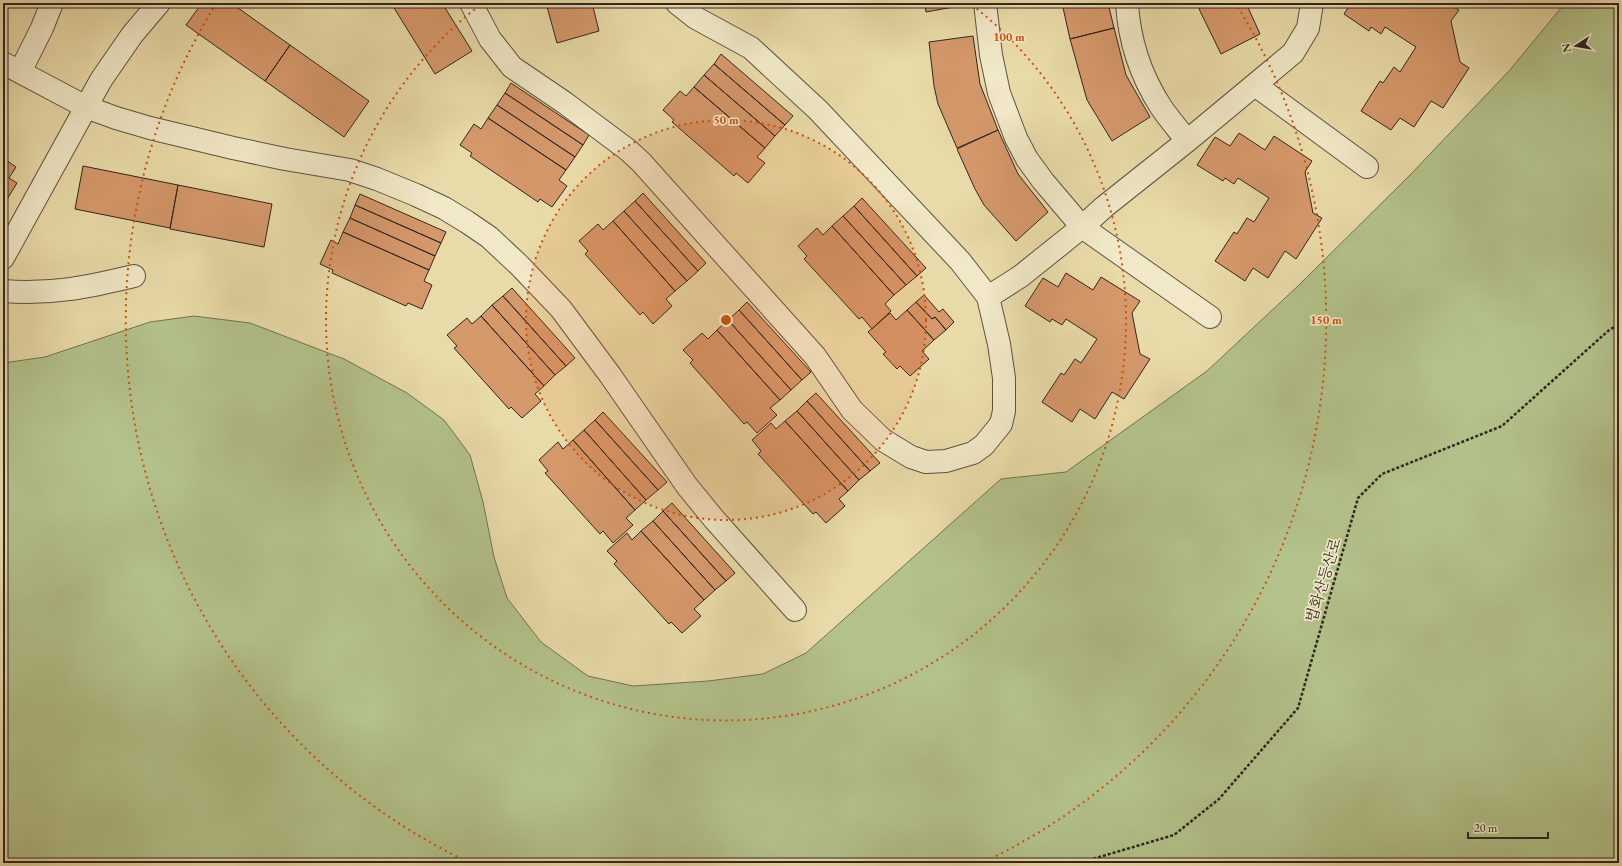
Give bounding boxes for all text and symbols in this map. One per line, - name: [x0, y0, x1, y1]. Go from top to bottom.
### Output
- north arrow: [1556, 26, 1596, 66]
- text: 100 m: [993, 29, 1025, 45]
- text: N: [1558, 42, 1574, 54]
- text: 50 m: [713, 112, 739, 128]
- text: 150 m: [1310, 312, 1342, 328]
- centre of rings: [719, 313, 733, 327]
- street label: 법화산등산로: [1301, 535, 1345, 624]
- scale bar: [1468, 814, 1548, 840]
- text: 20 m: [1474, 820, 1498, 836]

